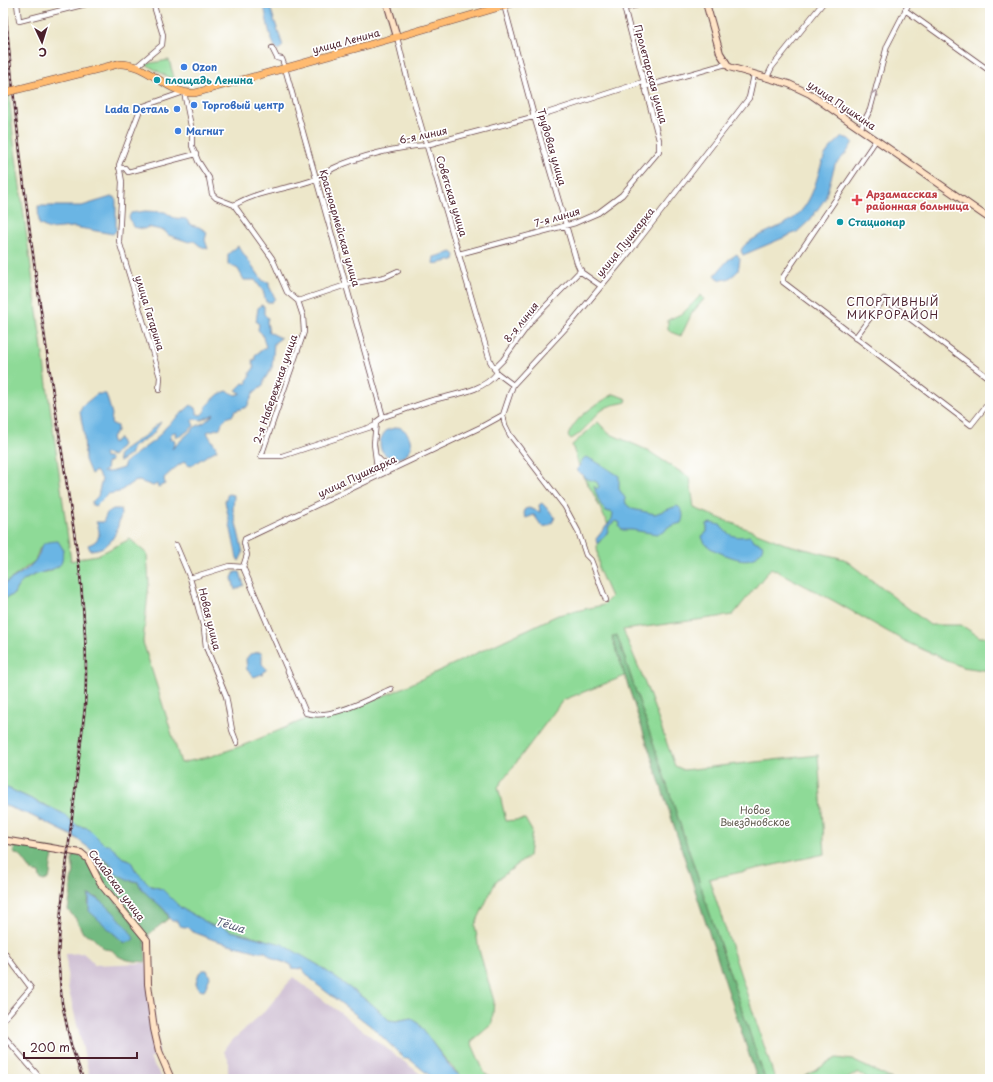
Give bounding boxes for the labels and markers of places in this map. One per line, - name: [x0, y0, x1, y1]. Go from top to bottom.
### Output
- place label: Ozon: [192, 59, 217, 74]
- marker: Ozon: [179, 62, 189, 72]
- place label: площадь Ленина: [165, 72, 253, 87]
- marker: площадь Ленина: [152, 75, 162, 85]
- place label: Торговый центр: [202, 97, 284, 112]
- marker: Торговый центр: [189, 100, 199, 110]
- place label: Lada Dеталь: [105, 101, 169, 116]
- marker: Lada Dеталь: [172, 104, 182, 114]
- place label: Магнит: [186, 123, 225, 138]
- marker: Магнит: [173, 126, 183, 136]
- place label: Арзамасская районная больница: [865, 186, 969, 213]
- marker: Арзамасская районная больница: [851, 194, 863, 206]
- place label: Стационар: [848, 214, 905, 229]
- marker: Стационар: [835, 217, 845, 227]

